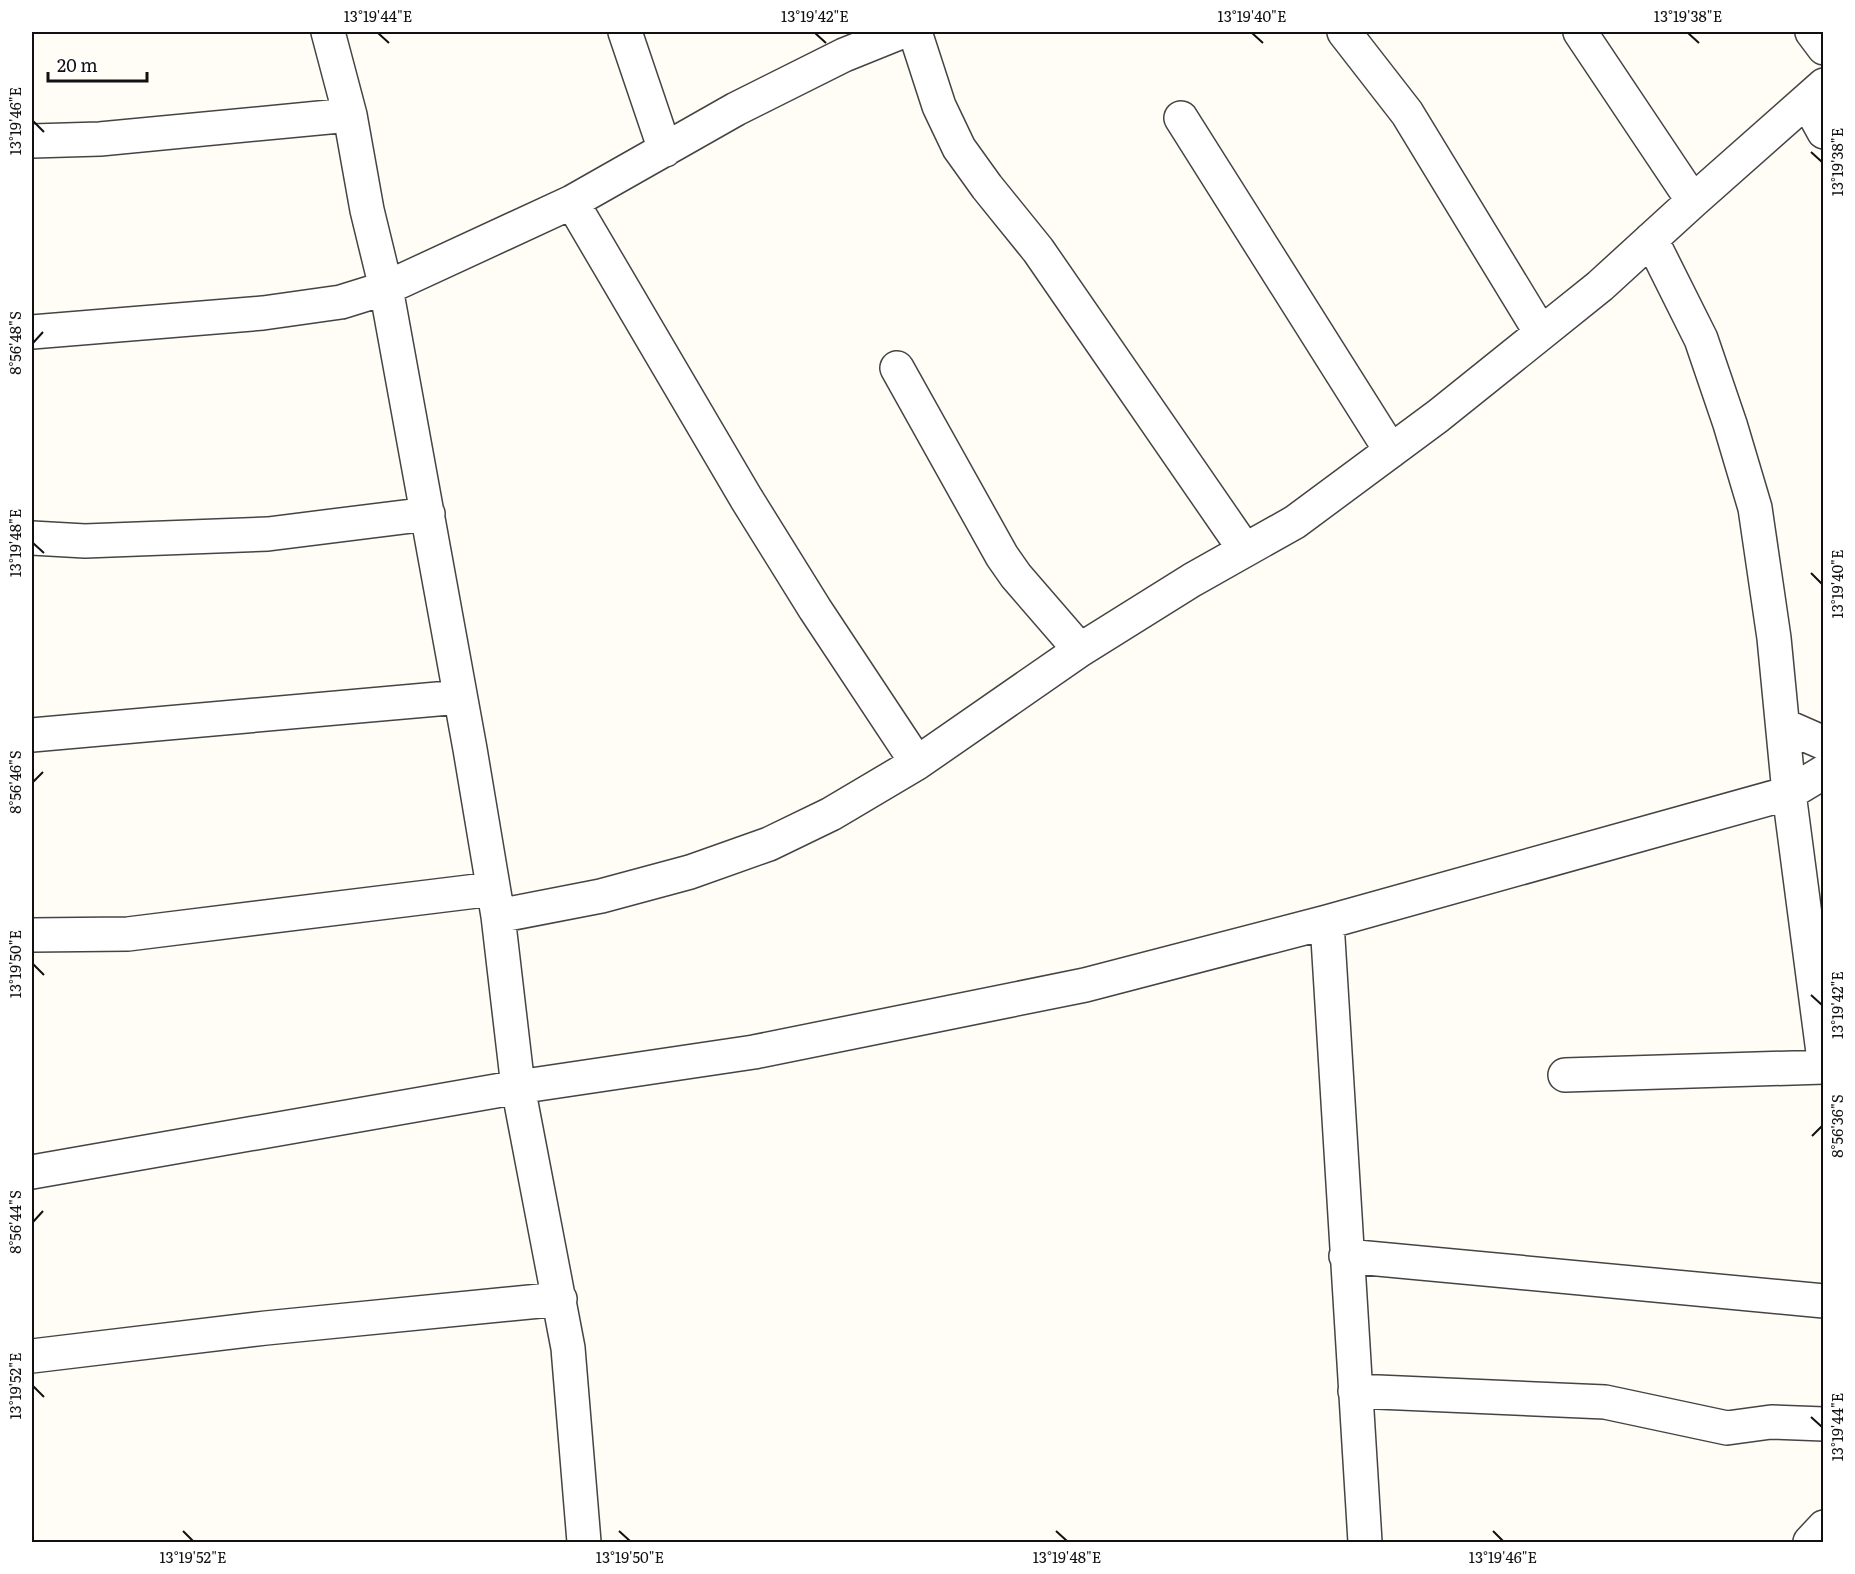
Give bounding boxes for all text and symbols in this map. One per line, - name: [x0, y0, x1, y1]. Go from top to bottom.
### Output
- text: 13°19'44"E: [344, 4, 412, 27]
- text: 13°19'42"E: [781, 4, 849, 27]
- text: 13°19'40"E: [1218, 4, 1286, 27]
- text: 13°19'38"E: [1654, 4, 1722, 27]
- scale bar: [48, 45, 147, 83]
- text: 20 m: [57, 51, 98, 78]
- text: 13°19'46"E: [3, 87, 26, 155]
- text: 13°19'38"E: [1825, 128, 1848, 196]
- text: 8°56'48"S: [3, 311, 26, 375]
- text: 13°19'48"E: [3, 509, 26, 577]
- text: 13°19'40"E: [1825, 550, 1848, 618]
- text: 8°56'46"S: [3, 750, 26, 814]
- text: 13°19'50"E: [3, 930, 26, 998]
- text: 13°19'42"E: [1825, 971, 1848, 1039]
- text: 8°56'36"S: [1825, 1094, 1848, 1158]
- text: 8°56'44"S: [3, 1190, 26, 1254]
- text: 13°19'52"E: [3, 1352, 26, 1420]
- text: 13°19'44"E: [1825, 1393, 1848, 1461]
- text: 13°19'52"E: [159, 1545, 227, 1568]
- text: 13°19'50"E: [596, 1545, 664, 1568]
- text: 13°19'48"E: [1033, 1545, 1101, 1568]
- text: 13°19'46"E: [1469, 1545, 1537, 1568]

